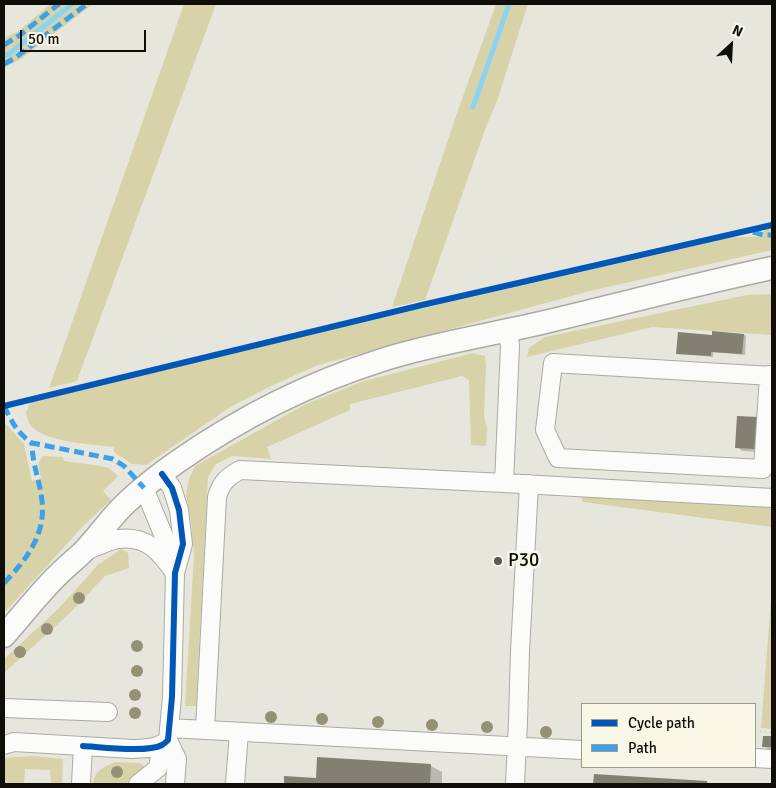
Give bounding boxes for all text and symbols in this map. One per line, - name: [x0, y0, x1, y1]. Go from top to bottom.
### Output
- scale bar: [22, 20, 149, 52]
- north arrow: [706, 20, 756, 70]
- text: N: [730, 21, 746, 41]
- text: 50 m: [28, 30, 59, 48]
- place label: P30: [508, 550, 539, 572]
- marker: P30: [492, 555, 504, 567]
- legend: [581, 703, 756, 768]
- text: Cycle path: [628, 714, 695, 732]
- text: Path: [628, 739, 657, 757]

